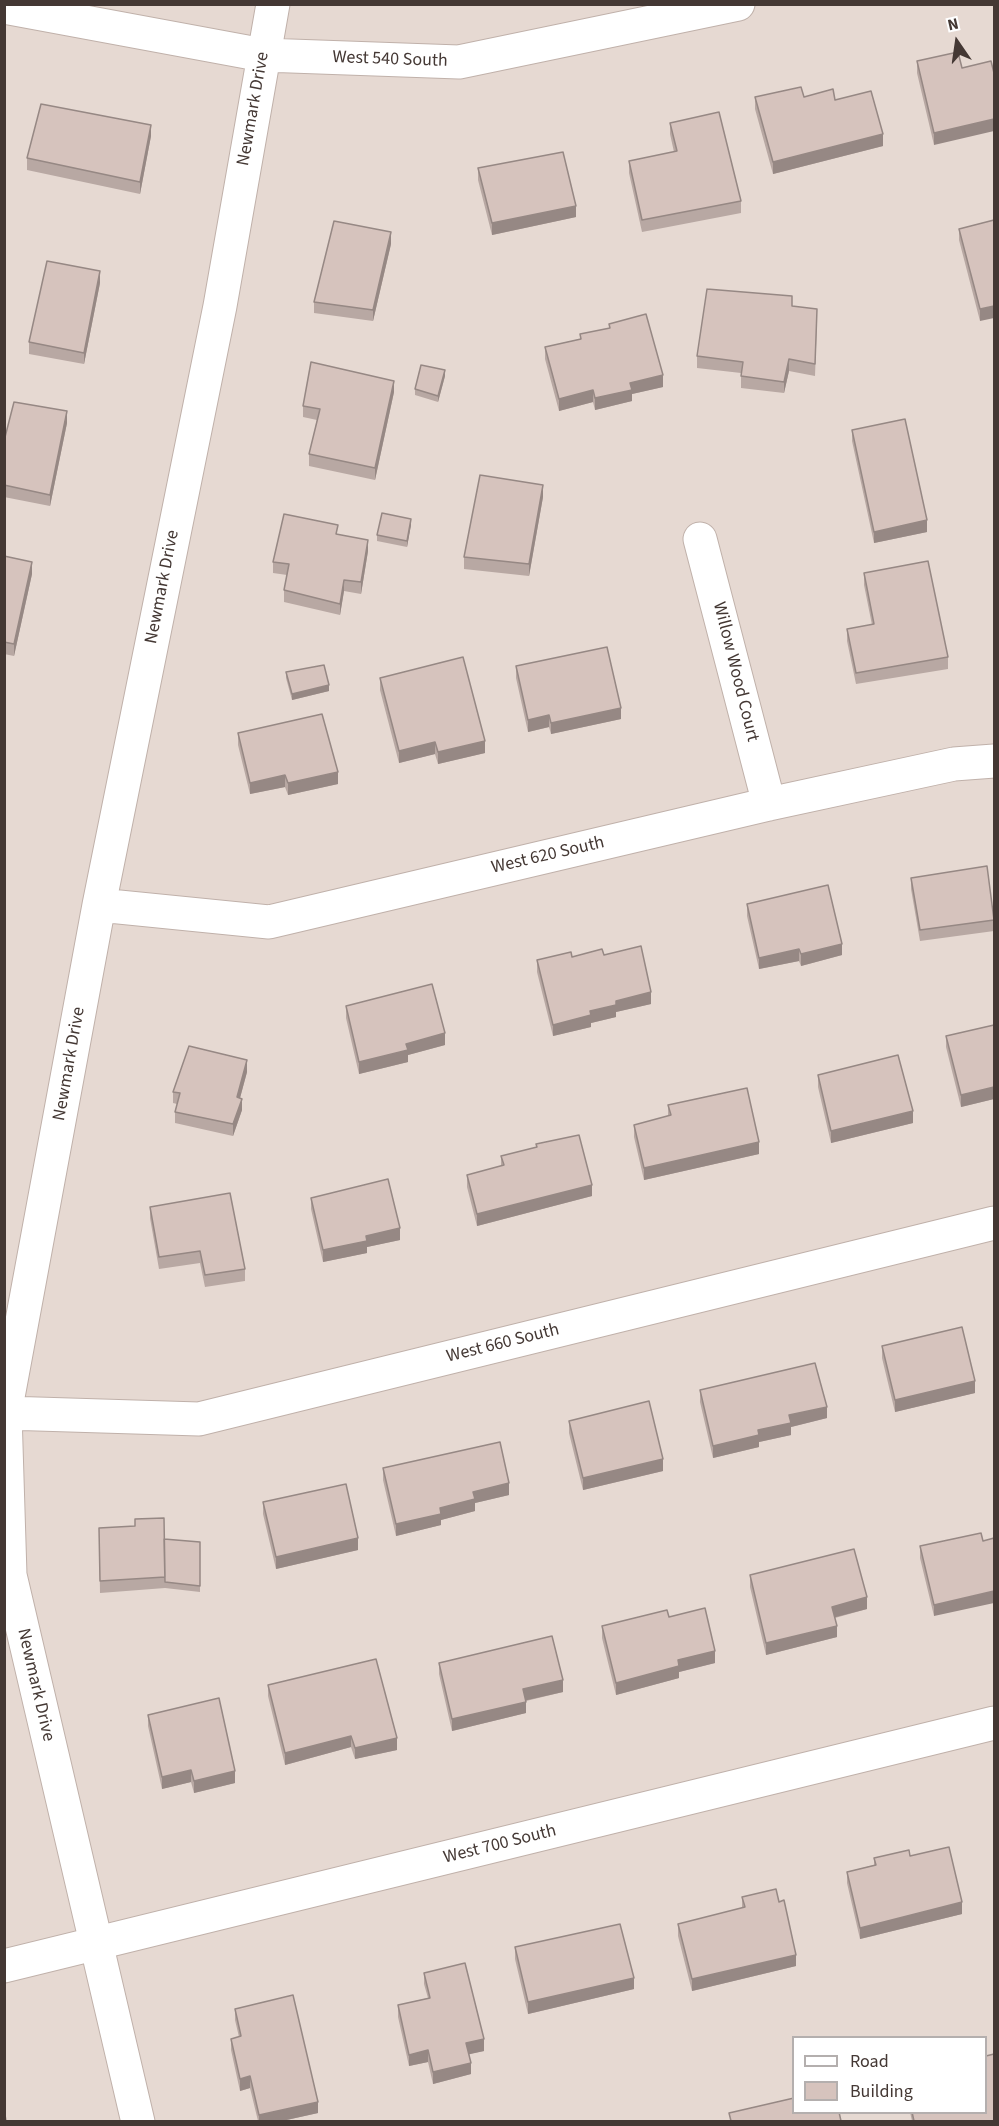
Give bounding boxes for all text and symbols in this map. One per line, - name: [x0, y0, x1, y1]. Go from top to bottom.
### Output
- north arrow: [927, 12, 987, 72]
- text: N: [945, 13, 961, 36]
- street label: West 540 South: [332, 47, 448, 73]
- street label: Newmark Drive: [233, 50, 275, 168]
- street label: Newmark Drive: [141, 528, 185, 646]
- street label: Willow Wood Court: [707, 600, 763, 744]
- street label: West 620 South: [489, 832, 607, 880]
- street label: Newmark Drive: [49, 1005, 91, 1123]
- street label: West 660 South: [444, 1320, 562, 1368]
- street label: Newmark Drive: [12, 1626, 58, 1744]
- street label: West 700 South: [441, 1821, 559, 1869]
- legend: [792, 2036, 987, 2114]
- text: Road: [850, 2049, 889, 2074]
- text: Building: [850, 2079, 913, 2104]

